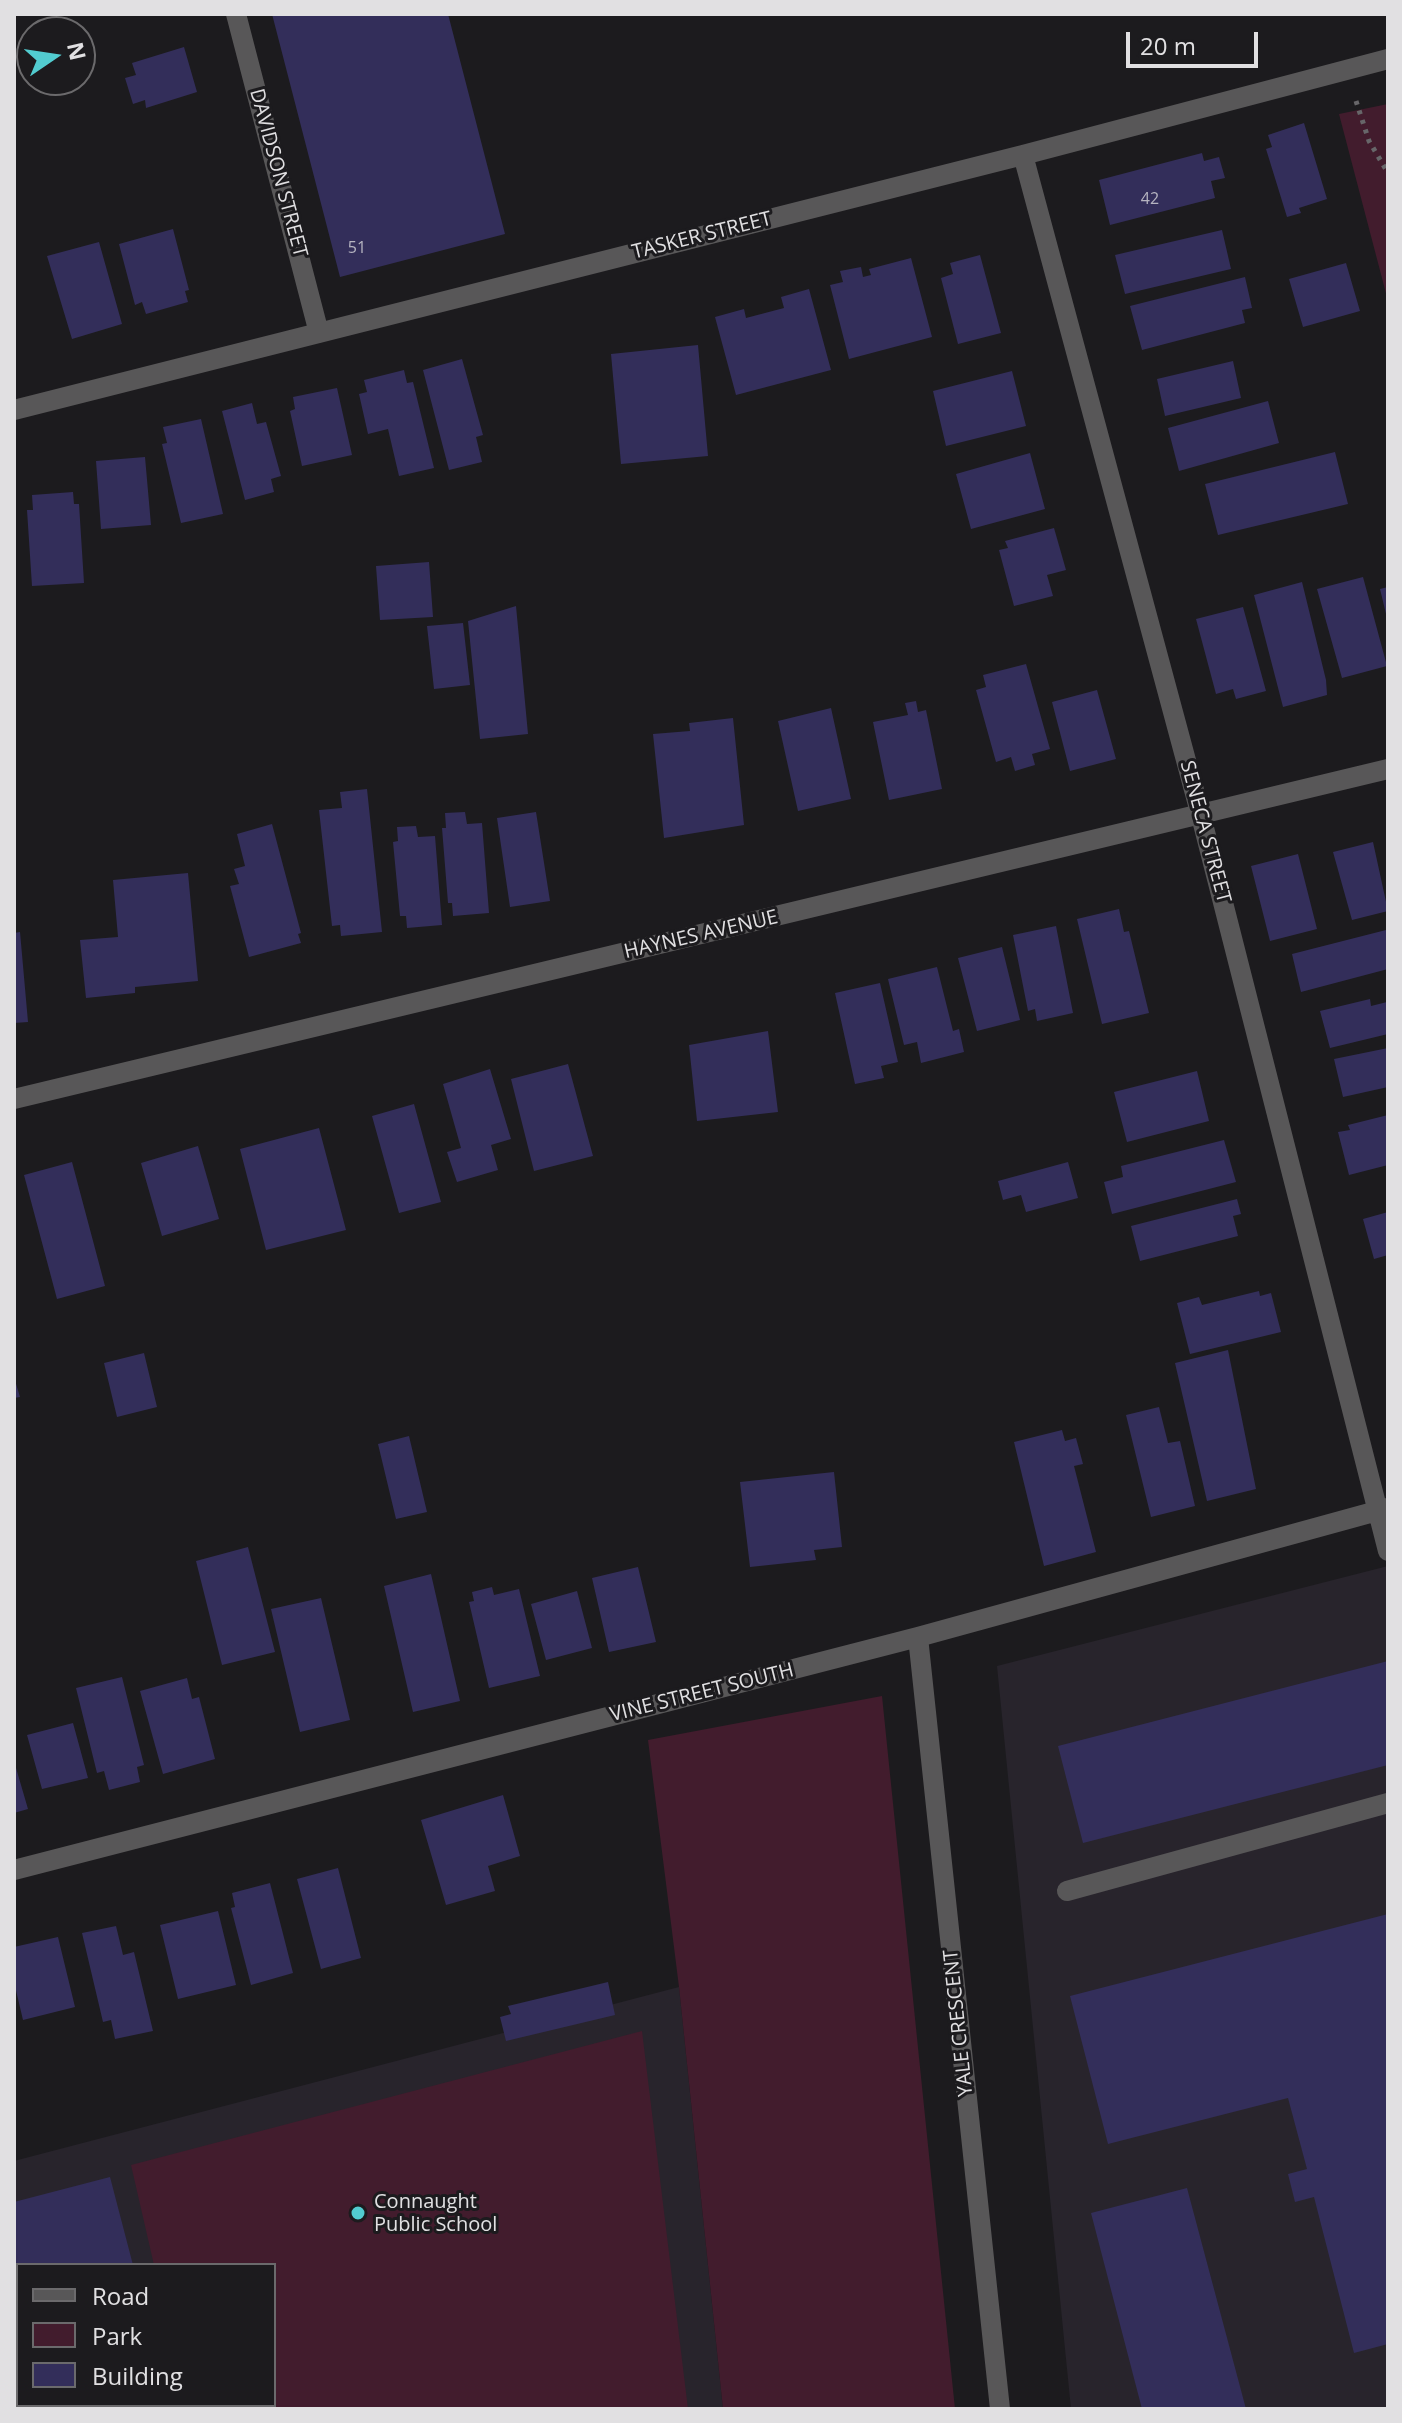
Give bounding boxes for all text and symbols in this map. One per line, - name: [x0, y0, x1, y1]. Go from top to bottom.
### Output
- north arrow: [16, 16, 96, 96]
- scale bar: [1130, 16, 1262, 66]
- text: 20 m: [1140, 29, 1196, 62]
- text: N: [61, 39, 94, 63]
- street label: DAVIDSON STREET: [244, 86, 312, 260]
- house number: 42: [1141, 189, 1159, 209]
- street label: TASKER STREET: [630, 207, 774, 265]
- house number: 51: [348, 238, 366, 258]
- street label: SENECA STREET: [1174, 758, 1236, 906]
- street label: HAYNES AVENUE: [622, 906, 780, 964]
- street label: VINE STREET SOUTH: [608, 1659, 796, 1727]
- street label: YALE CRESCENT: [939, 1948, 979, 2098]
- place label: Connaught Public School: [374, 2190, 497, 2237]
- marker: Connaught Public School: [349, 2204, 367, 2222]
- legend: [16, 2263, 276, 2407]
- text: Road: [92, 2279, 149, 2312]
- text: Park: [92, 2319, 142, 2352]
- text: Building: [92, 2359, 183, 2392]

